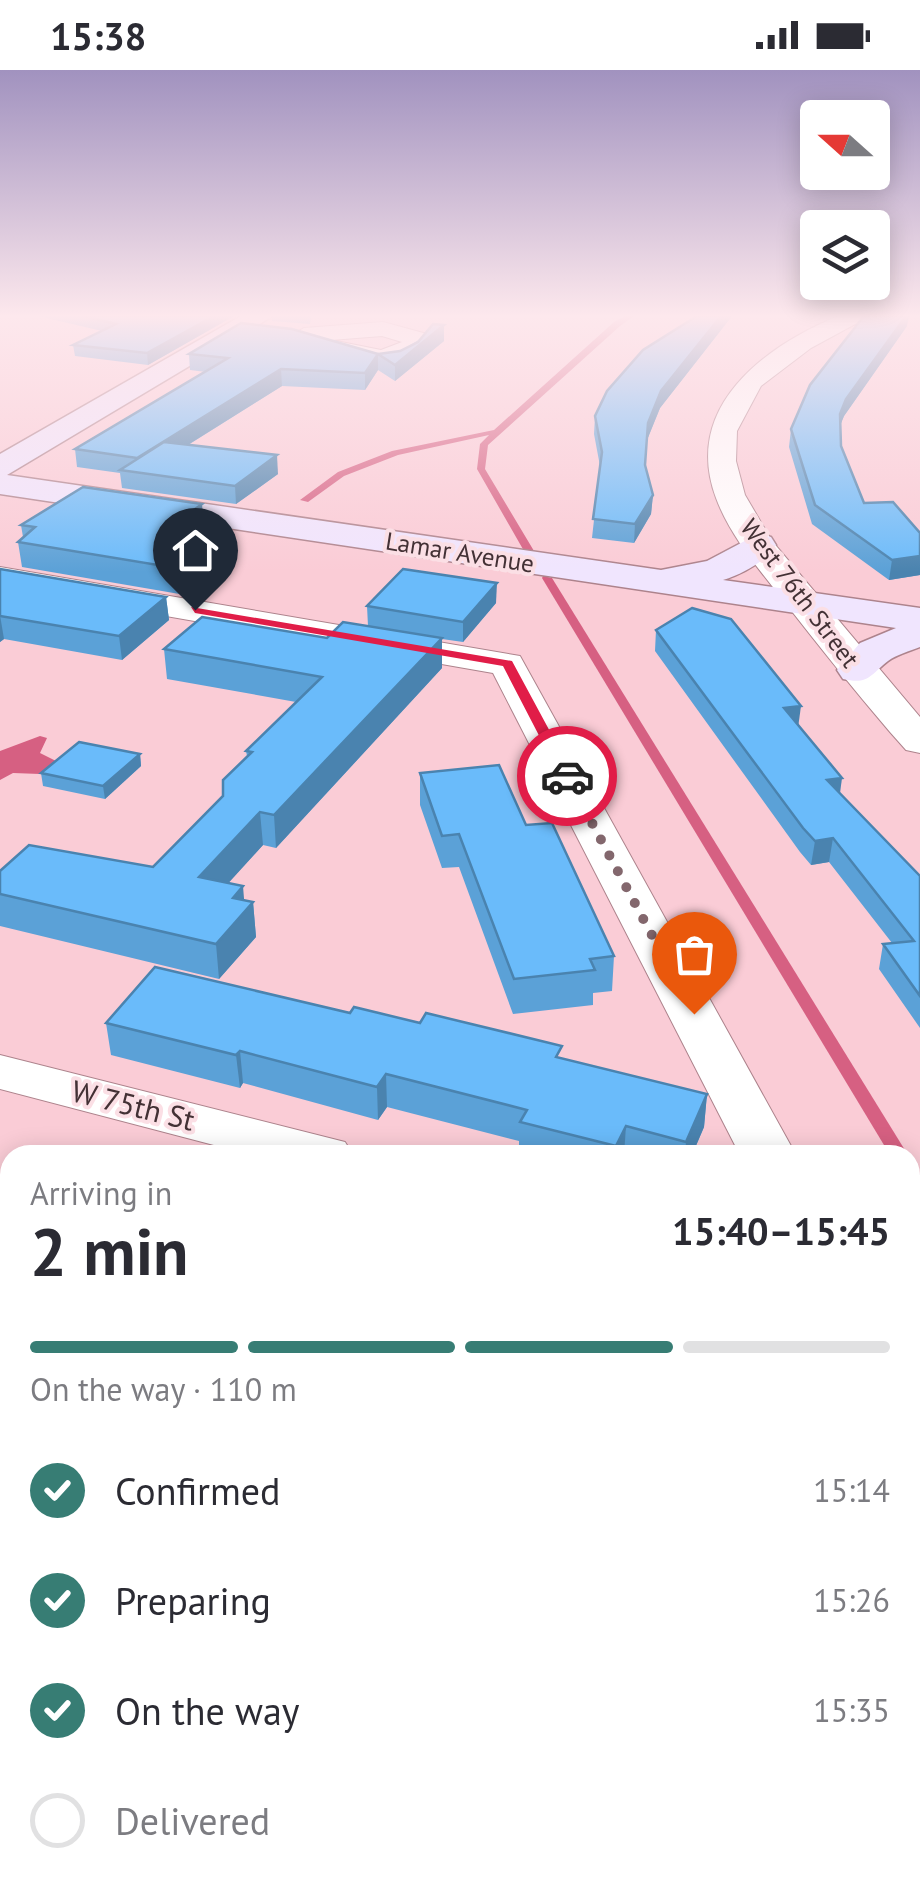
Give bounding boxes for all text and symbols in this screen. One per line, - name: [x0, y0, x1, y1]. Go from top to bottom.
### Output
- text: 15:38: [50, 11, 146, 60]
- north arrow: [800, 100, 890, 190]
- map controls: [800, 100, 890, 300]
- button: layers: [800, 210, 890, 300]
- pin: [153, 508, 238, 611]
- street label: West 76th Street: [734, 512, 867, 674]
- icon: home: [168, 523, 223, 578]
- street label: Lamar Avenue: [383, 524, 537, 580]
- courier: [517, 726, 617, 826]
- icon: car: [540, 749, 595, 804]
- pin: [652, 912, 737, 1015]
- icon: bag: [667, 927, 722, 982]
- street label: W 75th St: [68, 1070, 199, 1139]
- text: Arriving in: [30, 1172, 172, 1214]
- text: 15:40–15:45: [672, 1206, 890, 1255]
- text: 2 min: [30, 1209, 189, 1293]
- text: On the way · 110 m: [30, 1368, 297, 1410]
- icon: check: [30, 1463, 85, 1518]
- text: Confirmed: [115, 1466, 281, 1515]
- text: 15:14: [813, 1469, 890, 1511]
- icon: check: [30, 1573, 85, 1628]
- text: Preparing: [115, 1576, 271, 1625]
- text: 15:26: [813, 1579, 890, 1621]
- icon: check: [30, 1683, 85, 1738]
- text: On the way: [115, 1686, 300, 1735]
- text: 15:35: [813, 1689, 890, 1731]
- text: Delivered: [115, 1796, 270, 1845]

